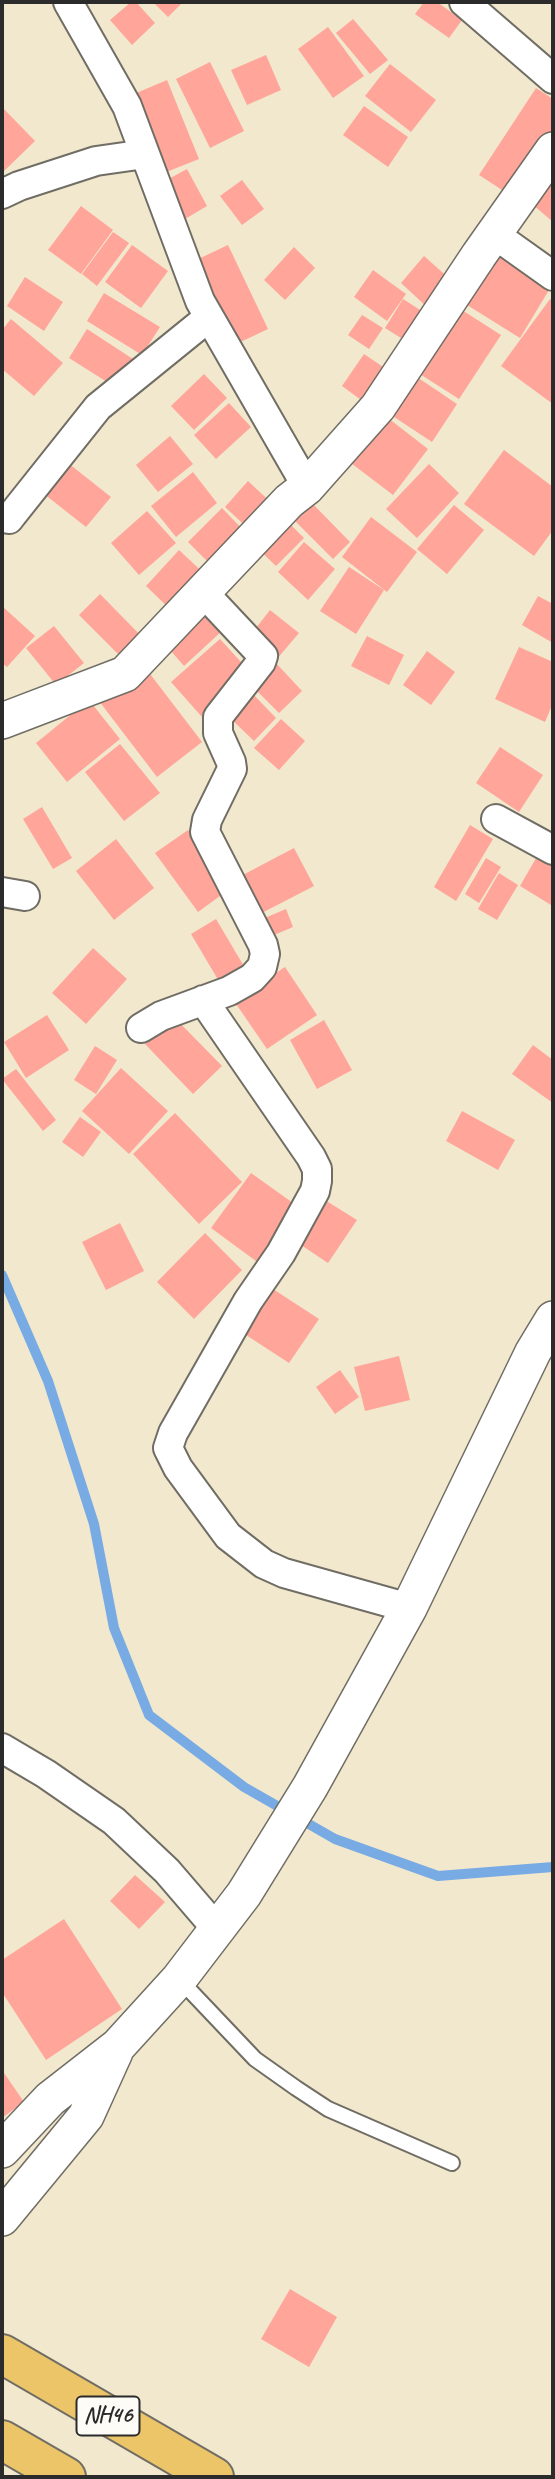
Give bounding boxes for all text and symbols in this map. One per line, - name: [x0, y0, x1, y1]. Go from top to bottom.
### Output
- road number: NH46: [76, 2396, 140, 2436]

